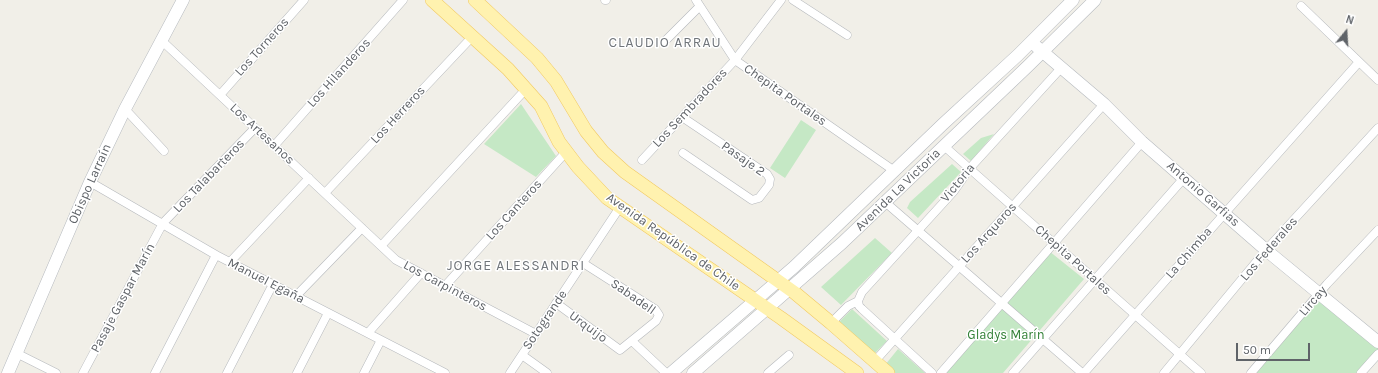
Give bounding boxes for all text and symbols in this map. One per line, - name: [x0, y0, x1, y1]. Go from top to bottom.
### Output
- north arrow: [1326, 12, 1366, 52]
- text: N: [1344, 13, 1356, 28]
- street label: Los Torneros: [232, 14, 292, 80]
- street label: Los Hilanderos: [304, 35, 374, 111]
- district label: CLAUDIO ARRAU: [608, 35, 722, 51]
- street label: Chepita Portales: [741, 61, 829, 129]
- street label: Los Sembradores: [649, 65, 731, 151]
- street label: Los Herreros: [367, 83, 429, 147]
- street label: Los Artesanos: [226, 100, 298, 168]
- street label: Los Talabarteros: [170, 136, 248, 216]
- street label: Pasaje 2: [718, 138, 768, 180]
- street label: Obispo Larraín: [65, 141, 115, 227]
- street label: Avenida La Victoria: [852, 145, 944, 235]
- street label: Antonio Garfias: [1163, 158, 1243, 230]
- street label: Victoria: [938, 160, 978, 206]
- street label: Los Canteros: [483, 176, 545, 244]
- street label: Avenida República de Chile: [603, 190, 743, 294]
- street label: Los Arqueros: [958, 200, 1020, 266]
- street label: Los Federales: [1237, 214, 1301, 284]
- street label: Chepita Portales: [1032, 222, 1114, 298]
- street label: La Chimba: [1162, 224, 1216, 282]
- street label: Pasaje Gaspar Marín: [88, 241, 158, 355]
- street label: Manuel Egaña: [225, 255, 307, 307]
- street label: Los Carpinteros: [401, 257, 489, 315]
- district label: JORGE ALESSANDRI: [447, 258, 585, 274]
- street label: Sabadell: [607, 276, 659, 318]
- street label: Lircay: [1296, 283, 1330, 319]
- street label: Sotogrande: [519, 287, 571, 353]
- street label: Urquijo: [566, 308, 610, 346]
- park label: Gladys Marín: [967, 327, 1045, 343]
- scale bar: [1238, 335, 1312, 361]
- text: 50 m: [1243, 343, 1271, 357]

